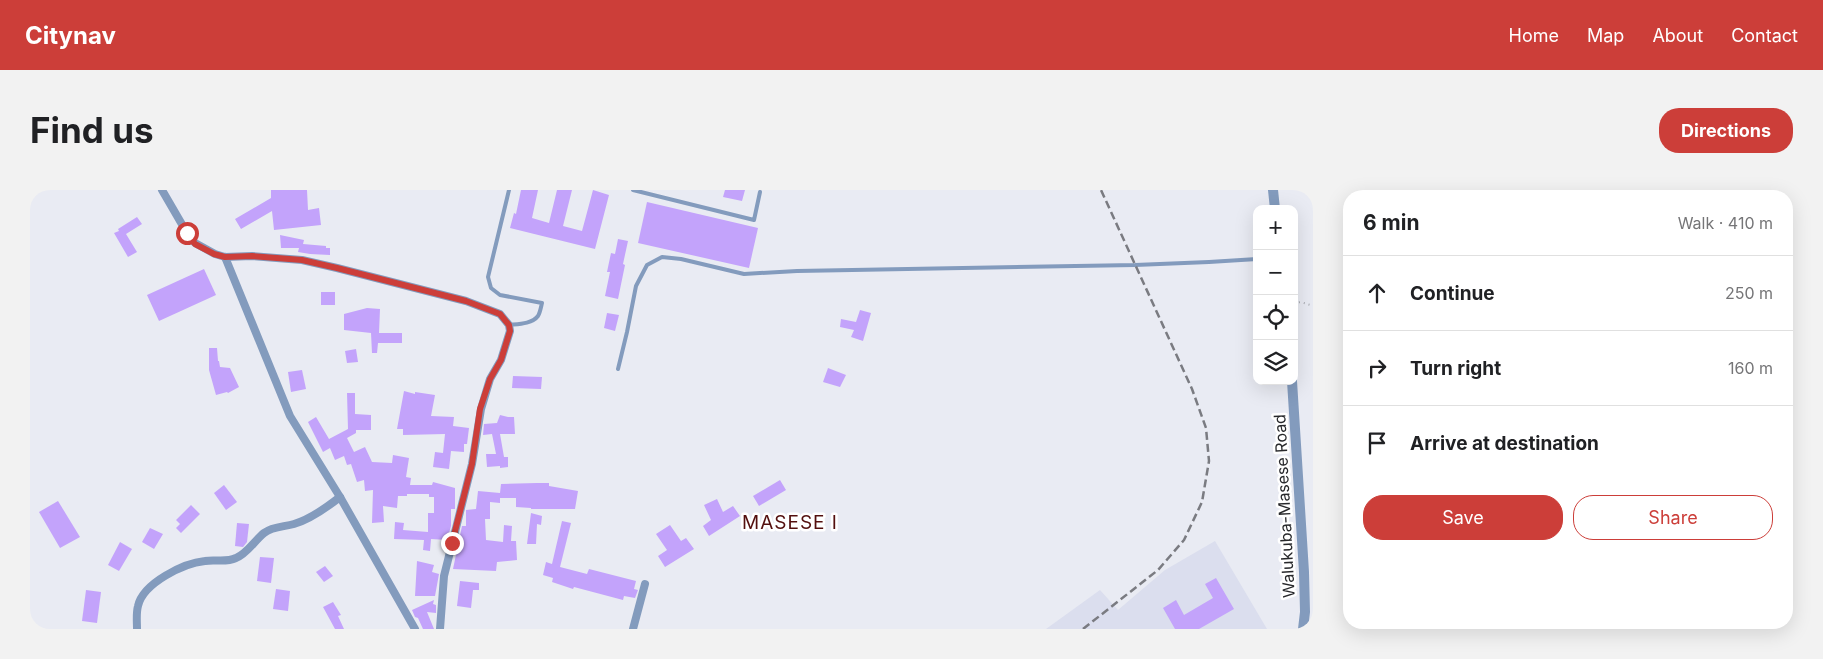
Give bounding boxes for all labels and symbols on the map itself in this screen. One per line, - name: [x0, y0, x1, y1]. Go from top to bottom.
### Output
- route start: [176, 222, 199, 245]
- street label: Walukuba-Masese Road: [1269, 414, 1299, 598]
- district label: MASESE I: [742, 511, 838, 534]
- route end: [441, 532, 464, 555]

